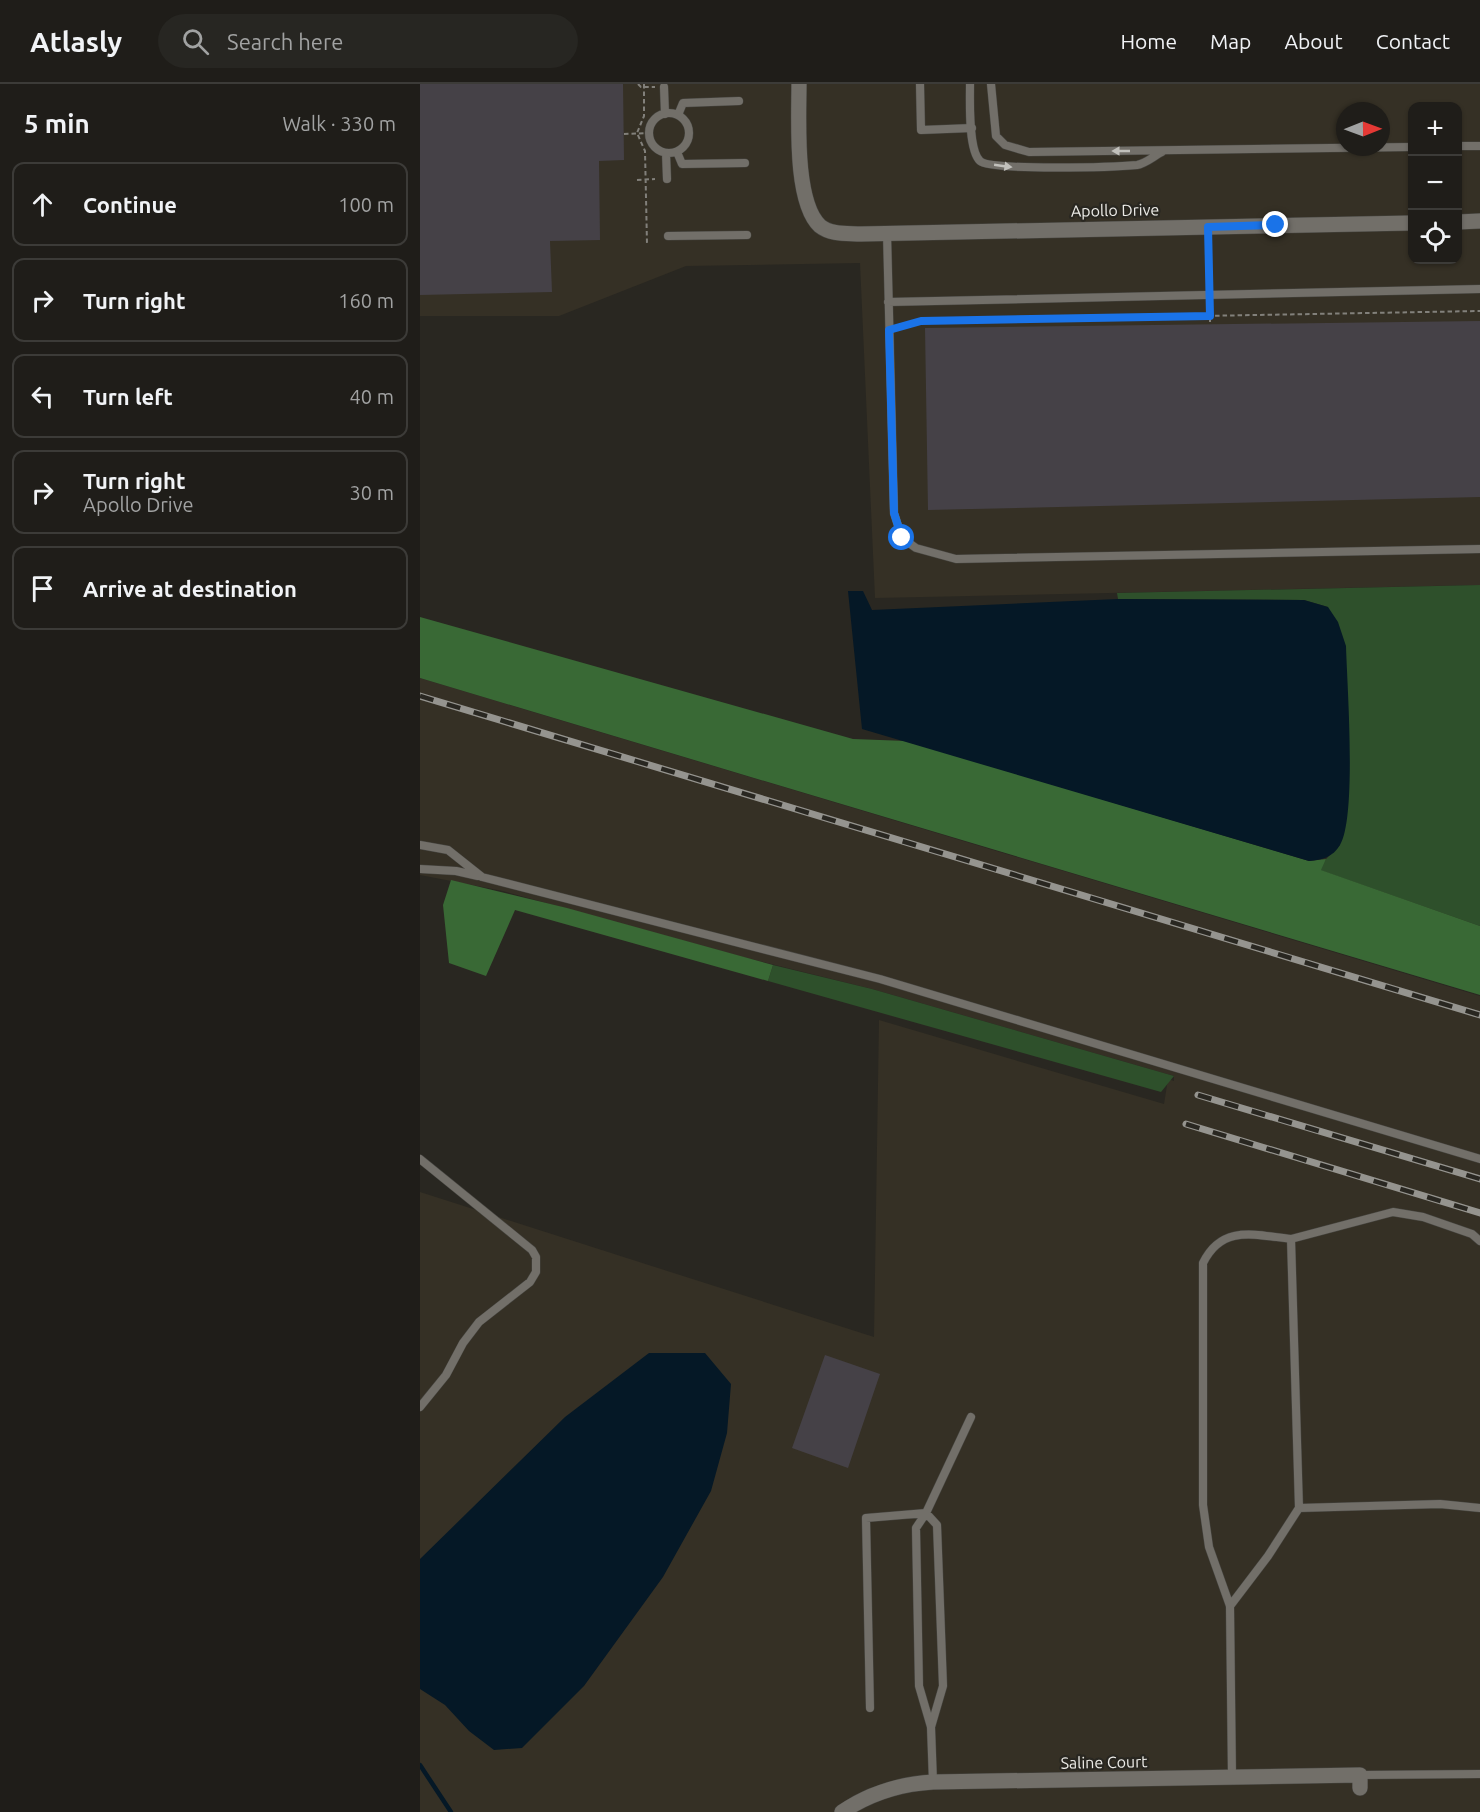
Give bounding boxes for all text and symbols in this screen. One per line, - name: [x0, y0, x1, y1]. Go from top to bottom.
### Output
- search box: [158, 14, 578, 68]
- icon: search: [179, 25, 212, 58]
- text: Atlasly: [30, 26, 122, 57]
- text: Search here: [227, 29, 343, 54]
- text: Home: [1120, 29, 1177, 53]
- text: Map: [1210, 29, 1251, 53]
- text: About: [1284, 29, 1343, 53]
- text: Contact: [1376, 29, 1450, 53]
- north arrow: [1336, 102, 1390, 156]
- map controls: [1408, 102, 1462, 264]
- button: +: [1408, 102, 1462, 156]
- text: 5 min: [24, 109, 90, 138]
- text: Walk · 330 m: [283, 112, 396, 135]
- one-way arrow: [1111, 147, 1130, 156]
- button: −: [1408, 156, 1462, 210]
- one-way arrow: [993, 161, 1012, 171]
- icon: ahead: [26, 188, 59, 221]
- text: Continue: [83, 192, 177, 217]
- text: 100 m: [338, 193, 394, 216]
- street label: Apollo Drive: [1071, 200, 1159, 220]
- button: locate: [1408, 210, 1462, 264]
- route end: [1262, 211, 1288, 237]
- icon: right: [26, 284, 59, 317]
- text: Turn right: [83, 288, 185, 313]
- text: 160 m: [338, 289, 394, 312]
- icon: left: [26, 380, 59, 413]
- text: Turn left: [83, 384, 173, 409]
- text: 40 m: [350, 385, 394, 408]
- text: Turn right: [83, 468, 185, 493]
- icon: right: [26, 476, 59, 509]
- text: 30 m: [350, 481, 394, 504]
- text: Apollo Drive: [83, 493, 193, 516]
- route start: [888, 524, 914, 550]
- icon: arrive: [26, 572, 59, 605]
- text: Arrive at destination: [83, 576, 297, 601]
- street label: Saline Court: [1060, 1752, 1148, 1772]

